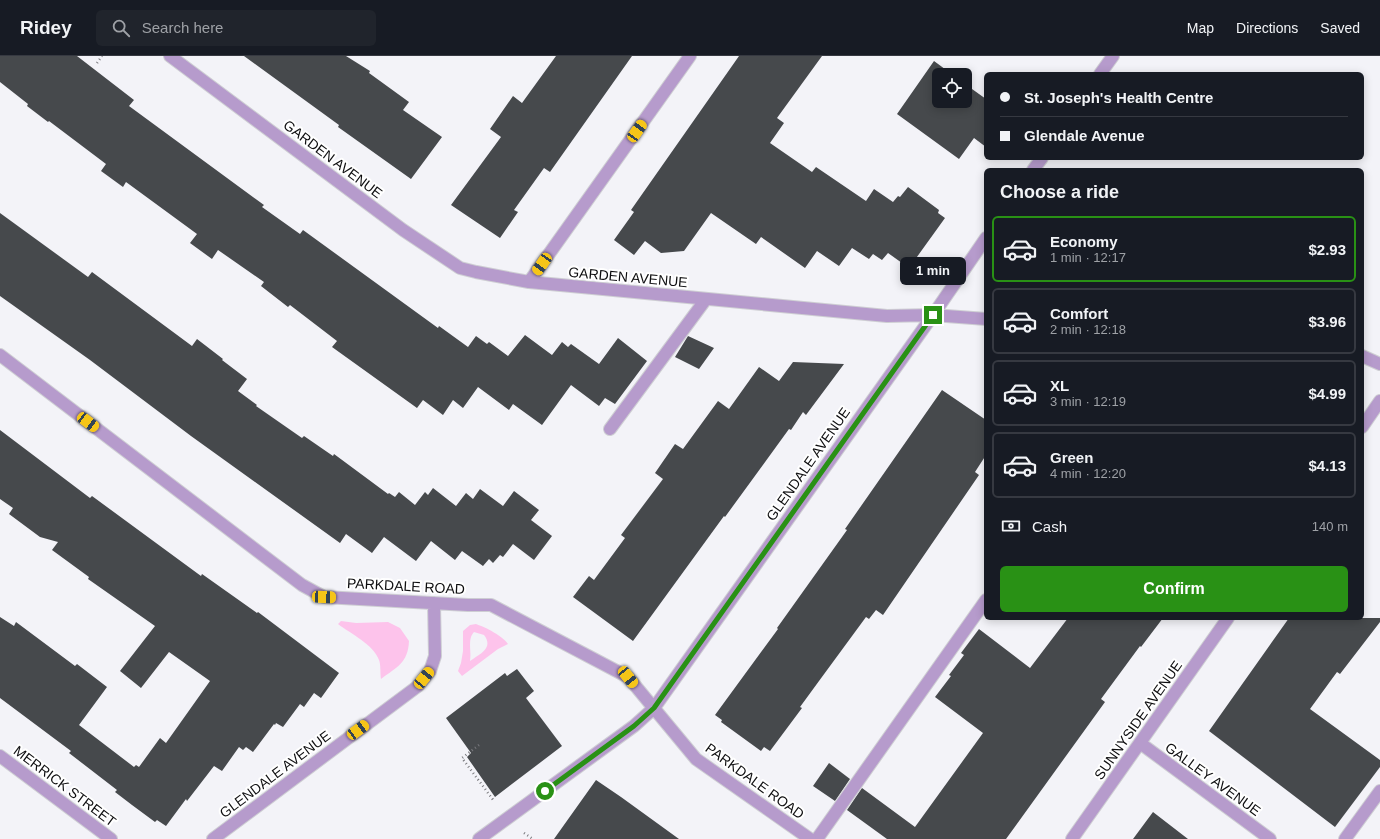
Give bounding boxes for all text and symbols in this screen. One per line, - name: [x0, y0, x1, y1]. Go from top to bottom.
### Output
- search box: [96, 10, 376, 46]
- text: Ridey: [20, 17, 72, 38]
- icon: search: [110, 17, 132, 39]
- text: Search here: [142, 19, 223, 36]
- text: Map: [1187, 20, 1214, 36]
- text: Directions: [1236, 20, 1298, 36]
- text: Saved: [1320, 20, 1360, 36]
- map controls: [932, 68, 972, 108]
- button: locate: [932, 68, 972, 108]
- text: St. Joseph's Health Centre: [1024, 89, 1213, 106]
- street label: GARDEN AVENUE: [280, 117, 386, 201]
- car: [625, 118, 649, 144]
- text: Glendale Avenue: [1024, 127, 1145, 144]
- text: Choose a ride: [1000, 182, 1119, 202]
- icon: car: [1002, 231, 1038, 267]
- text: Economy: [1050, 233, 1118, 250]
- text: $2.93: [1308, 241, 1346, 258]
- text: 1 min · 12:17: [1050, 250, 1126, 265]
- car: [530, 251, 554, 277]
- callout: 1 min: [900, 257, 966, 285]
- text: 1 min: [916, 263, 950, 278]
- street label: GARDEN AVENUE: [568, 264, 688, 290]
- icon: car: [1002, 303, 1038, 339]
- text: Comfort: [1050, 305, 1108, 322]
- route end: [924, 306, 942, 324]
- text: $3.96: [1308, 313, 1346, 330]
- text: 2 min · 12:18: [1050, 322, 1126, 337]
- icon: car: [1002, 375, 1038, 411]
- text: XL: [1050, 377, 1069, 394]
- text: $4.99: [1308, 385, 1346, 402]
- text: 3 min · 12:19: [1050, 394, 1126, 409]
- street label: GLENDALE AVENUE: [763, 404, 853, 524]
- car: [75, 410, 101, 434]
- icon: car: [1002, 447, 1038, 483]
- text: Green: [1050, 449, 1093, 466]
- text: $4.13: [1308, 457, 1346, 474]
- text: 4 min · 12:20: [1050, 466, 1126, 481]
- icon: cash: [1000, 515, 1022, 537]
- text: Cash: [1032, 518, 1067, 535]
- text: 140 m: [1312, 519, 1348, 534]
- button: Confirm: [1000, 566, 1348, 612]
- street label: PARKDALE ROAD: [347, 575, 465, 597]
- car: [312, 591, 336, 603]
- street label: SUNNYSIDE AVENUE: [1091, 658, 1185, 782]
- car: [616, 664, 640, 690]
- car: [412, 665, 436, 691]
- car: [345, 718, 371, 742]
- street label: GLENDALE AVENUE: [217, 727, 333, 821]
- street label: GALLEY AVENUE: [1162, 739, 1264, 819]
- street label: PARKDALE ROAD: [703, 740, 807, 822]
- street label: MERRICK STREET: [11, 742, 120, 830]
- route start: [536, 782, 554, 800]

